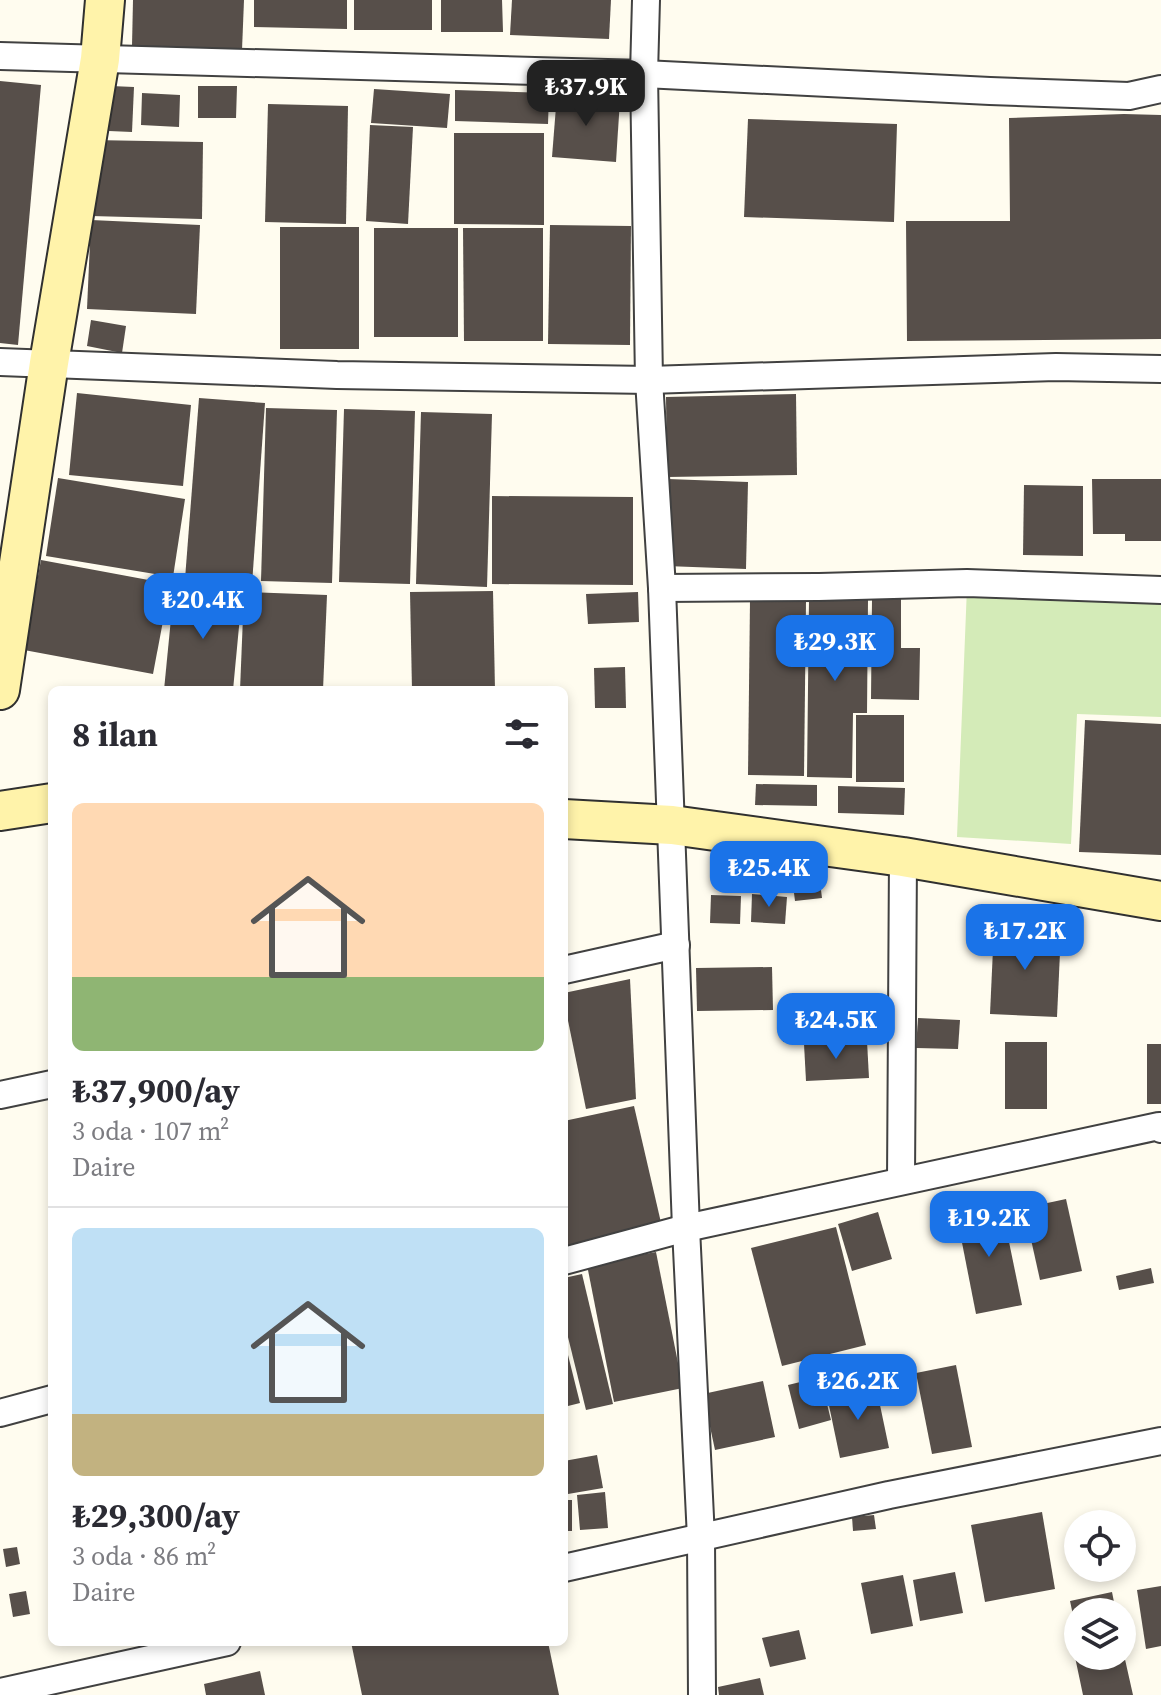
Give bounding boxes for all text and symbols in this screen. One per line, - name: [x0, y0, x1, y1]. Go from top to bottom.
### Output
- pin: ₺37.9K: [521, 60, 651, 128]
- text: ₺37.9K: [545, 68, 627, 104]
- pin: ₺20.4K: [138, 573, 268, 641]
- text: ₺20.4K: [162, 581, 244, 617]
- pin: ₺29.3K: [770, 615, 900, 683]
- text: ₺29.3K: [794, 623, 876, 659]
- text: 8 ilan: [72, 711, 158, 757]
- icon: filters: [500, 712, 544, 756]
- pin: ₺25.4K: [704, 841, 834, 909]
- text: ₺25.4K: [728, 849, 810, 885]
- icon: home: [236, 855, 380, 999]
- pin: ₺17.2K: [960, 904, 1090, 972]
- text: ₺17.2K: [984, 912, 1066, 948]
- pin: ₺24.5K: [771, 993, 901, 1061]
- text: ₺24.5K: [795, 1001, 877, 1037]
- text: ₺37,900/ay: [72, 1067, 240, 1113]
- text: 3 oda · 107 m²: [72, 1113, 229, 1149]
- text: Daire: [72, 1149, 135, 1185]
- pin: ₺19.2K: [924, 1191, 1054, 1259]
- text: ₺19.2K: [948, 1199, 1030, 1235]
- icon: home: [236, 1280, 380, 1424]
- pin: ₺26.2K: [793, 1354, 923, 1422]
- text: ₺26.2K: [817, 1362, 899, 1398]
- text: ₺29,300/ay: [72, 1492, 240, 1538]
- map controls: [1064, 1510, 1136, 1670]
- button: locate: [1064, 1510, 1136, 1582]
- text: 3 oda · 86 m²: [72, 1538, 216, 1574]
- text: Daire: [72, 1574, 135, 1610]
- button: layers: [1064, 1598, 1136, 1670]

